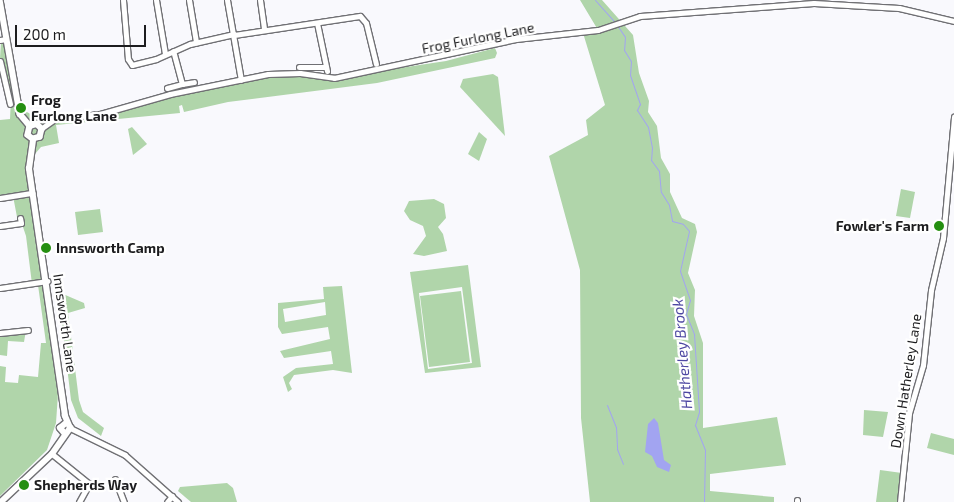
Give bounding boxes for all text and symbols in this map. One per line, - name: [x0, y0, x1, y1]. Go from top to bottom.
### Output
- scale bar: [18, 15, 149, 47]
- street label: Frog Furlong Lane: [420, 19, 536, 57]
- text: 200 m: [23, 25, 66, 43]
- place label: Frog Furlong Lane: [31, 92, 117, 124]
- marker: Frog Furlong Lane: [15, 102, 27, 114]
- place label: Fowler's Farm: [836, 218, 929, 234]
- marker: Fowler's Farm: [933, 220, 945, 232]
- place label: Innsworth Camp: [56, 240, 165, 256]
- marker: Innsworth Camp: [40, 242, 52, 254]
- street label: Innsworth Lane: [50, 273, 80, 373]
- water label: Hatherley Brook: [668, 298, 696, 410]
- street label: Down Hatherley Lane: [887, 312, 925, 450]
- place label: Shepherds Way: [34, 477, 137, 493]
- marker: Shepherds Way: [18, 479, 30, 491]

